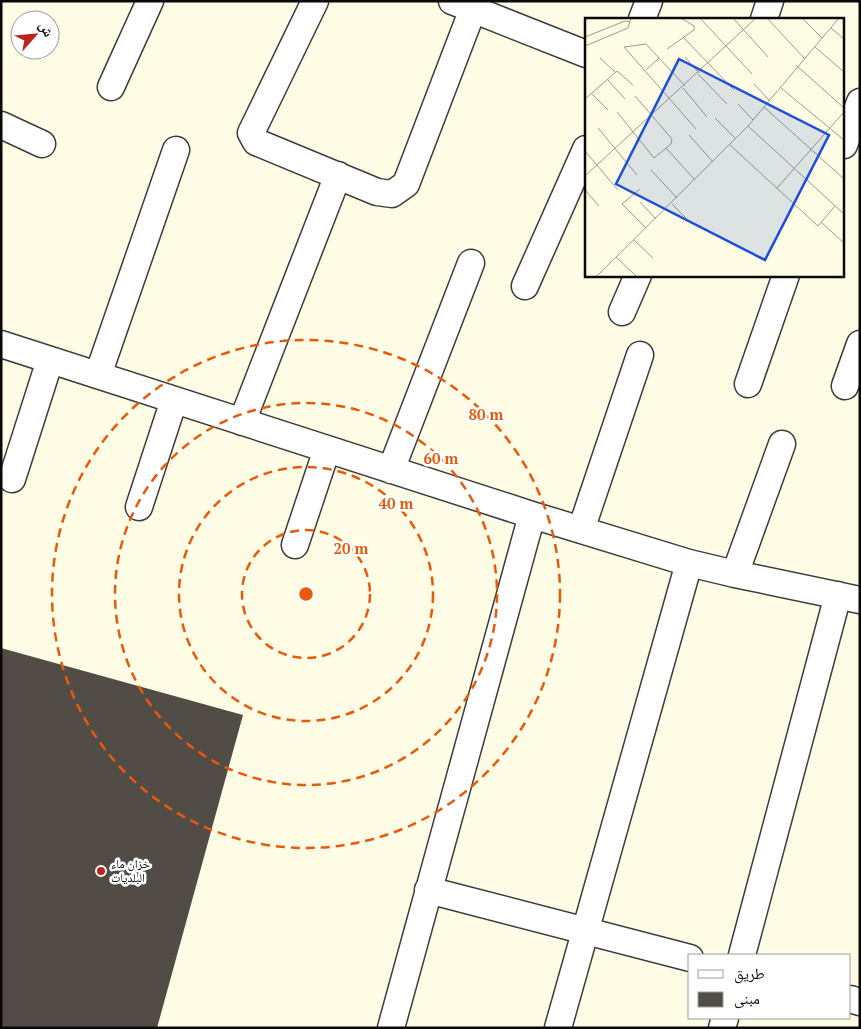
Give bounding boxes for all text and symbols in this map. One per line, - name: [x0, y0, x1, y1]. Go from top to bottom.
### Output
- north arrow: [10, 10, 60, 60]
- text: ش: [35, 18, 59, 40]
- inset map: [585, 18, 844, 276]
- text: 80 m: [469, 404, 504, 424]
- text: 60 m: [424, 448, 459, 468]
- text: 40 m: [379, 493, 414, 513]
- text: 20 m: [334, 538, 369, 558]
- centre of rings: [297, 585, 315, 603]
- place label: خزان ماء البلديات: [111, 856, 150, 885]
- marker: خزان ماء البلديات: [95, 865, 107, 877]
- legend: [688, 954, 851, 1019]
- text: طريق: [734, 963, 765, 984]
- text: مبنى: [734, 988, 760, 1009]

